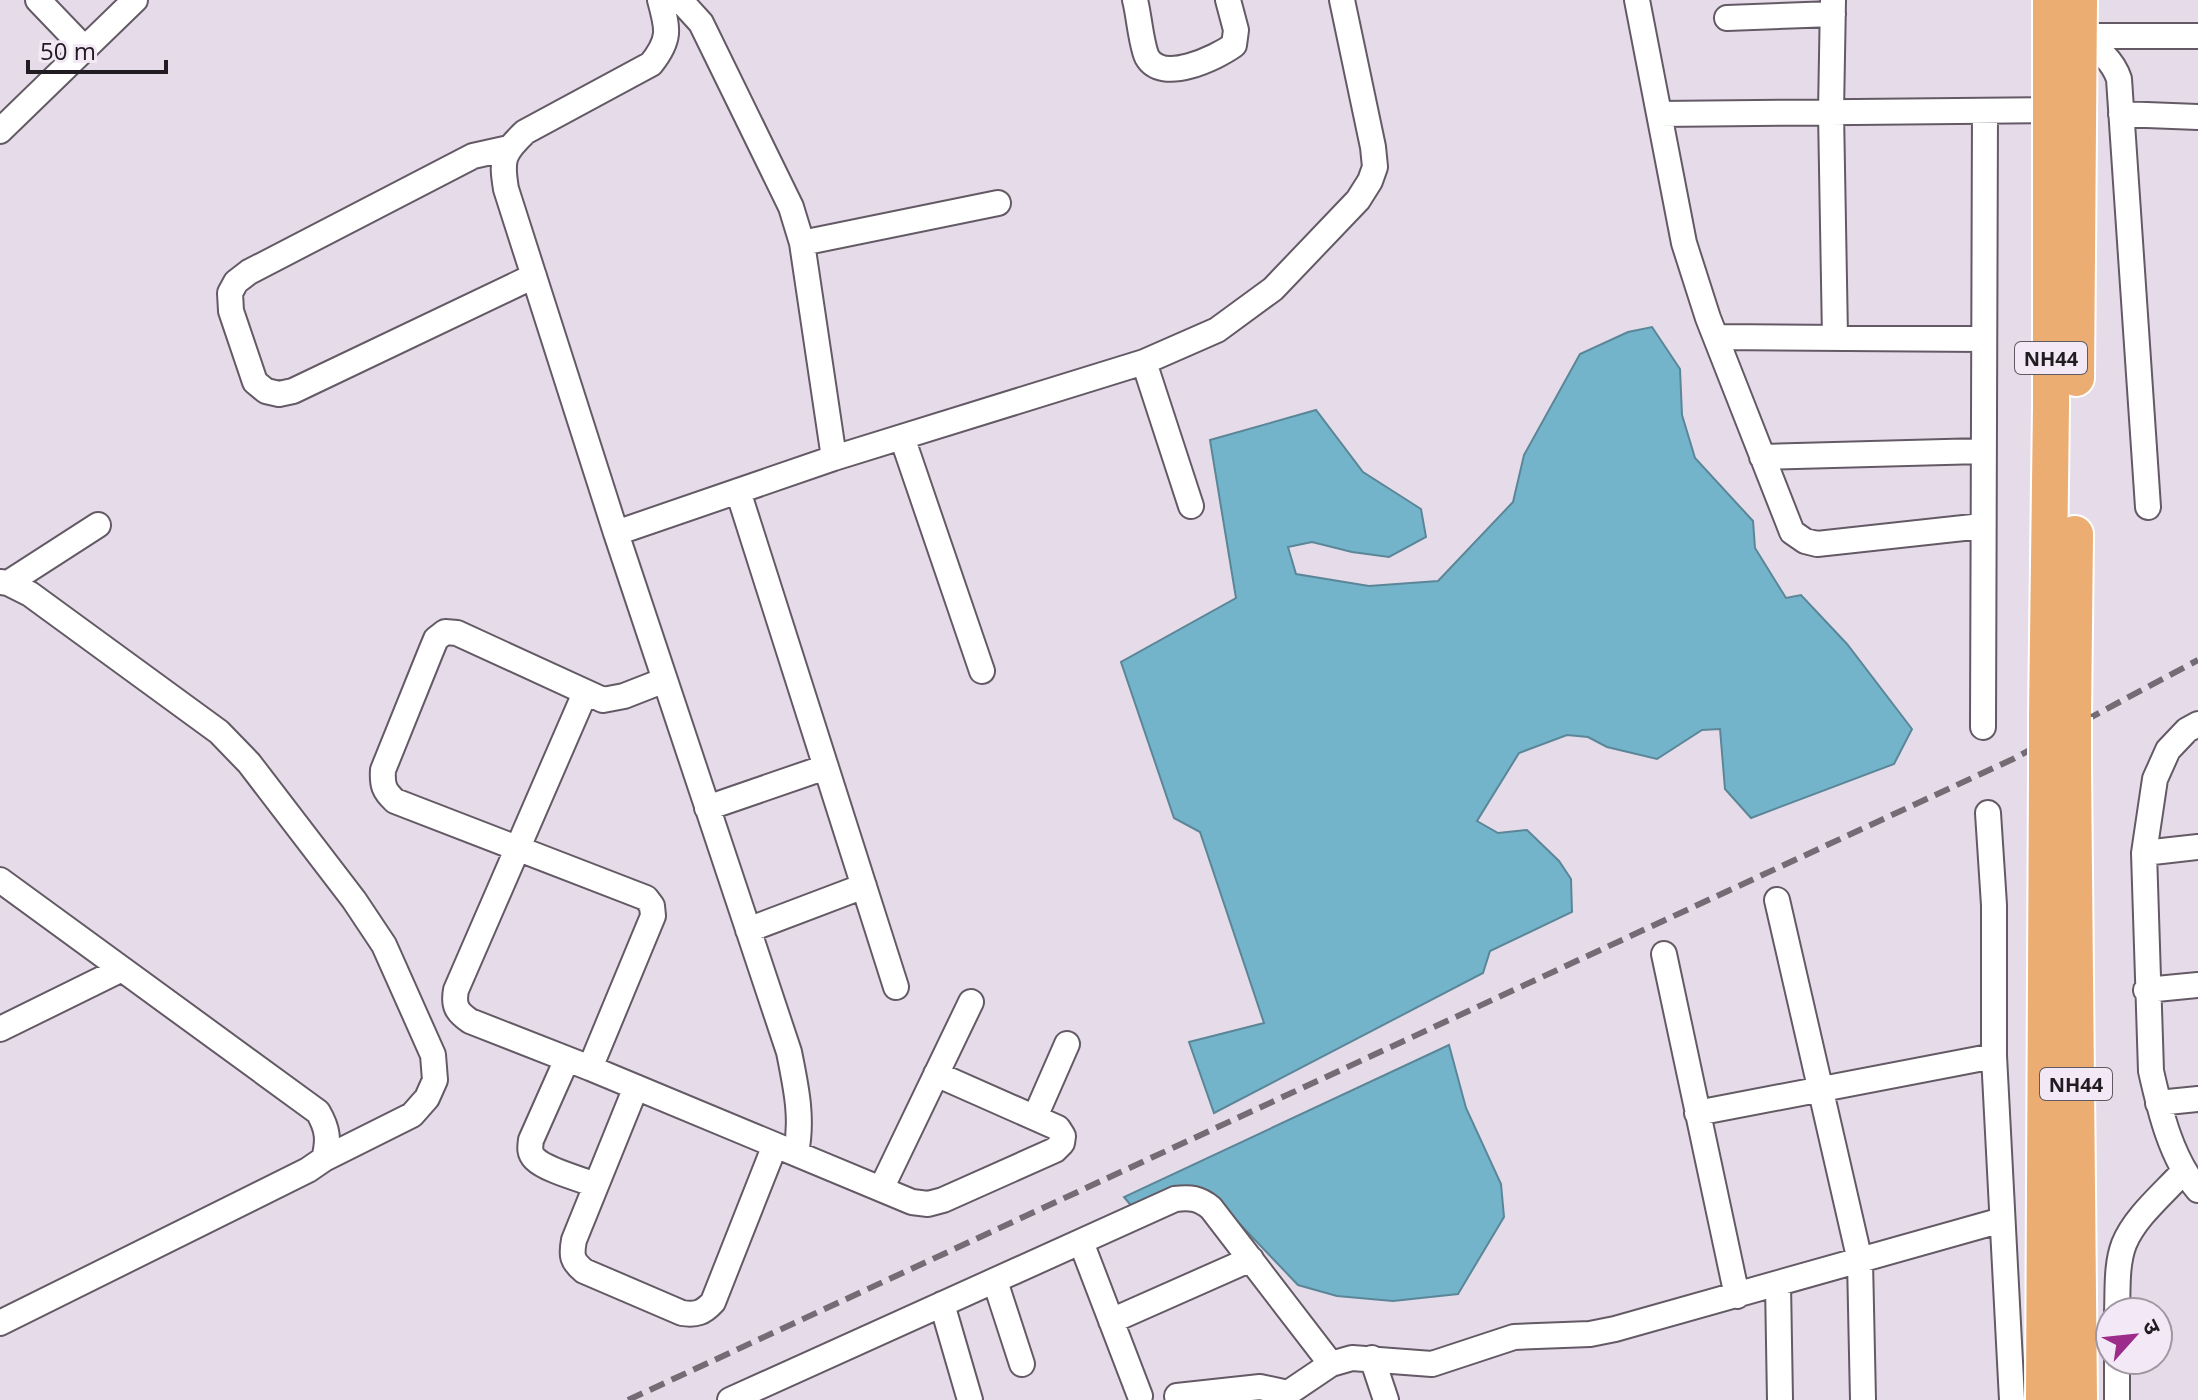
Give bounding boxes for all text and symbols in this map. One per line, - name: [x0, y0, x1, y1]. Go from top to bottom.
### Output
- scale bar: [28, 24, 166, 74]
- text: 50 m: [40, 34, 96, 67]
- road number: NH44: [2015, 342, 2087, 374]
- road number: NH44: [2040, 1068, 2112, 1100]
- north arrow: [2094, 1296, 2174, 1376]
- text: उ: [2136, 1314, 2170, 1340]

